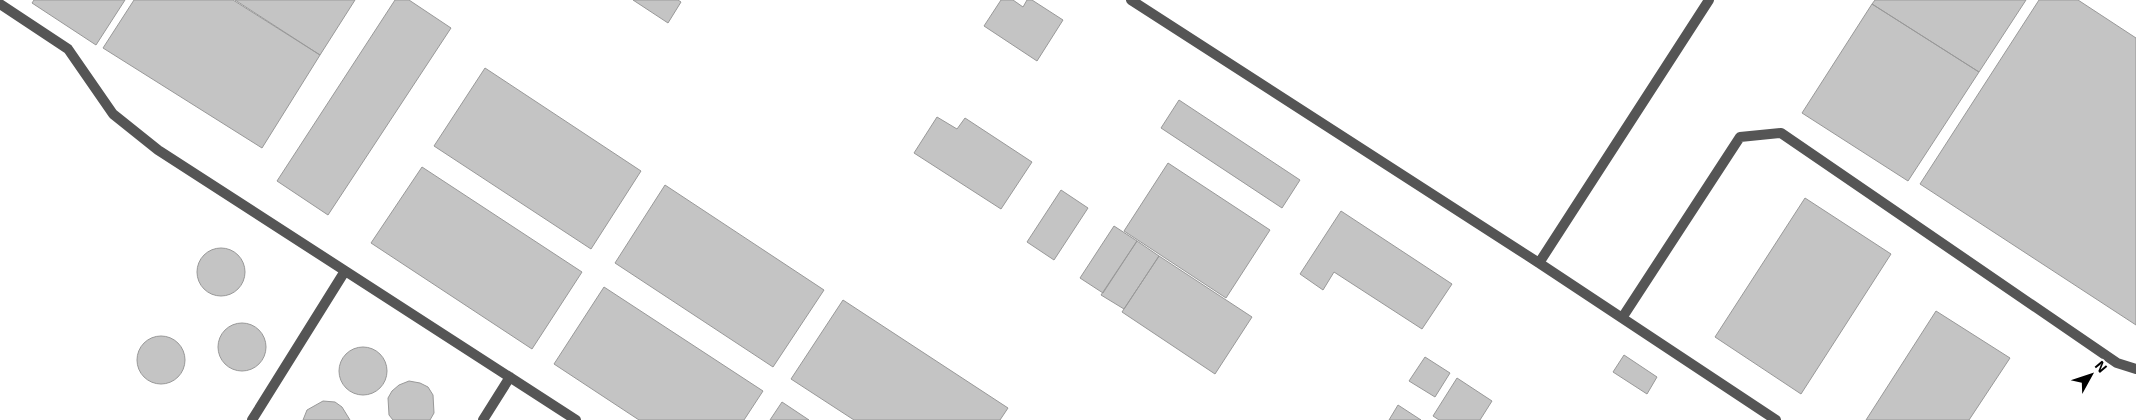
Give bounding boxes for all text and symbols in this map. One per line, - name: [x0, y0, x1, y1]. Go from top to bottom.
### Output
- north arrow: [2066, 350, 2116, 400]
- text: N: [2092, 357, 2111, 376]

